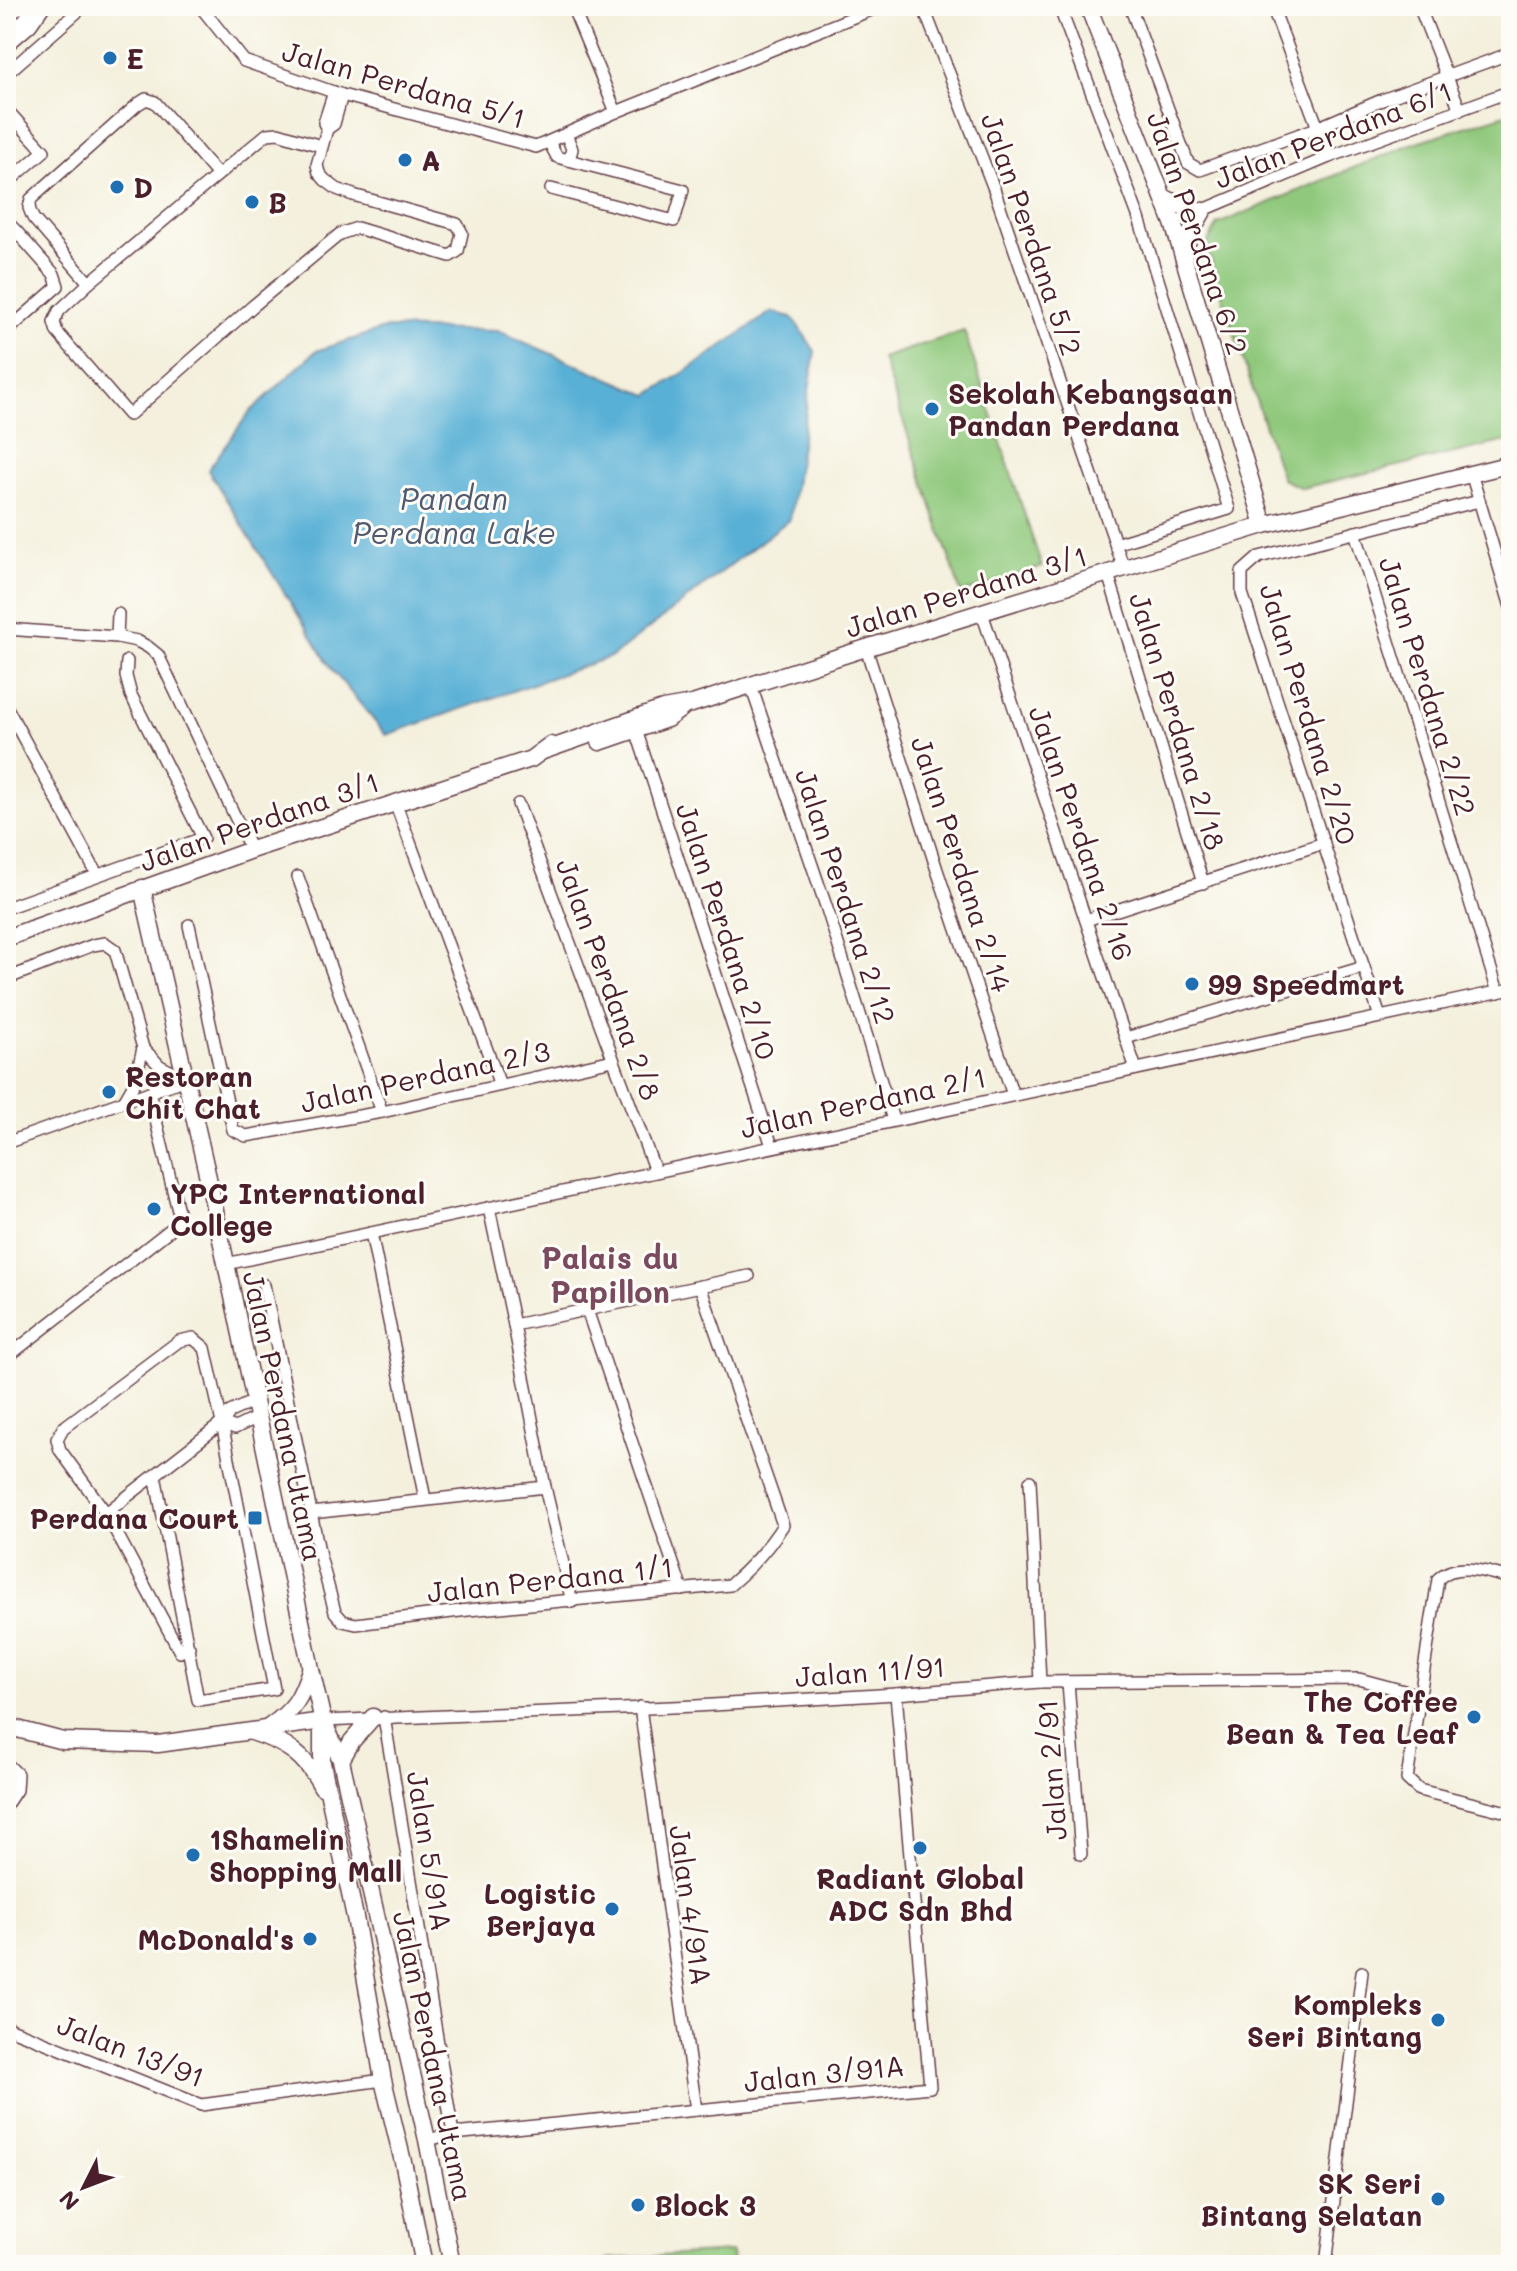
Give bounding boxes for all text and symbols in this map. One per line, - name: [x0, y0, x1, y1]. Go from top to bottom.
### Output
- street label: Jalan Perdana 5/1: [278, 32, 530, 136]
- place label: E: [126, 40, 144, 76]
- marker: E: [101, 49, 119, 67]
- street label: Jalan Perdana 6/1: [1209, 72, 1457, 196]
- street label: Jalan Perdana 6/2: [1140, 107, 1256, 359]
- street label: Jalan Perdana 5/2: [974, 108, 1090, 360]
- place label: A: [421, 142, 441, 178]
- marker: A: [396, 151, 414, 169]
- place label: D: [133, 169, 153, 205]
- marker: D: [108, 178, 126, 196]
- place label: B: [268, 184, 287, 220]
- marker: B: [243, 193, 261, 211]
- place label: Sekolah Kebangsaan Pandan Perdana: [948, 375, 1233, 443]
- marker: Sekolah Kebangsaan Pandan Perdana: [923, 400, 941, 418]
- water label: Pandan Perdana Lake: [352, 478, 556, 552]
- street label: Jalan Perdana 3/1: [841, 537, 1091, 645]
- street label: Jalan Perdana 2/22: [1371, 552, 1485, 820]
- street label: Jalan Perdana 2/20: [1252, 579, 1366, 849]
- street label: Jalan Perdana 2/18: [1122, 588, 1234, 854]
- street label: Jalan Perdana 2/16: [1022, 701, 1142, 965]
- street label: Jalan Perdana 2/14: [904, 732, 1020, 997]
- street label: Jalan Perdana 3/1: [134, 763, 384, 879]
- street label: Jalan Perdana 2/12: [788, 764, 904, 1028]
- street label: Jalan Perdana 2/10: [669, 798, 785, 1064]
- street label: Jalan Perdana 2/8: [549, 853, 669, 1105]
- place label: 99 Speedmart: [1208, 966, 1404, 1002]
- marker: 99 Speedmart: [1183, 975, 1201, 993]
- street label: Jalan Perdana 2/3: [297, 1032, 553, 1120]
- place label: Restoran Chit Chat: [125, 1058, 261, 1126]
- street label: Jalan Perdana 2/1: [737, 1058, 989, 1146]
- marker: Restoran Chit Chat: [100, 1083, 118, 1101]
- place label: YPC International College: [170, 1175, 425, 1243]
- marker: YPC International College: [145, 1200, 163, 1218]
- district label: Palais du Papillon: [541, 1237, 679, 1311]
- street label: Jalan Perdana Utama: [236, 1268, 332, 1564]
- place label: Perdana Court: [30, 1500, 239, 1536]
- marker: Perdana Court: [246, 1509, 264, 1527]
- street label: Jalan Perdana 1/1: [425, 1548, 675, 1610]
- street label: Jalan 11/91: [794, 1648, 946, 1694]
- place label: The Coffee Bean & Tea Leaf: [1225, 1683, 1459, 1751]
- street label: Jalan 2/91: [1028, 1698, 1074, 1842]
- marker: The Coffee Bean & Tea Leaf: [1465, 1708, 1483, 1726]
- street label: Jalan 5/91A: [400, 1769, 460, 1933]
- place label: 1Shamelin Shopping Mall: [209, 1821, 402, 1889]
- street label: Jalan 4/91A: [662, 1823, 720, 1987]
- marker: Radiant Global ADC Sdn Bhd: [911, 1839, 929, 1857]
- marker: 1Shamelin Shopping Mall: [184, 1846, 202, 1864]
- place label: Radiant Global ADC Sdn Bhd: [816, 1860, 1024, 1928]
- place label: Logistic Berjaya: [484, 1875, 596, 1944]
- marker: Logistic Berjaya: [603, 1900, 621, 1918]
- street label: Jalan Perdana Utama: [386, 1908, 482, 2204]
- place label: McDonald's: [137, 1921, 294, 1957]
- marker: McDonald's: [301, 1930, 319, 1948]
- place label: Kompleks Seri Bintang: [1247, 1986, 1422, 2054]
- street label: Jalan 13/91: [52, 2006, 210, 2094]
- marker: Kompleks Seri Bintang: [1429, 2011, 1447, 2029]
- street label: Jalan 3/91A: [742, 2047, 906, 2099]
- north arrow: [44, 2147, 124, 2227]
- place label: SK Seri Bintang Selatan: [1200, 2165, 1422, 2233]
- text: N: [52, 2185, 85, 2217]
- place label: Block 3: [654, 2187, 756, 2223]
- marker: SK Seri Bintang Selatan: [1429, 2190, 1447, 2208]
- marker: Block 3: [629, 2196, 647, 2214]

